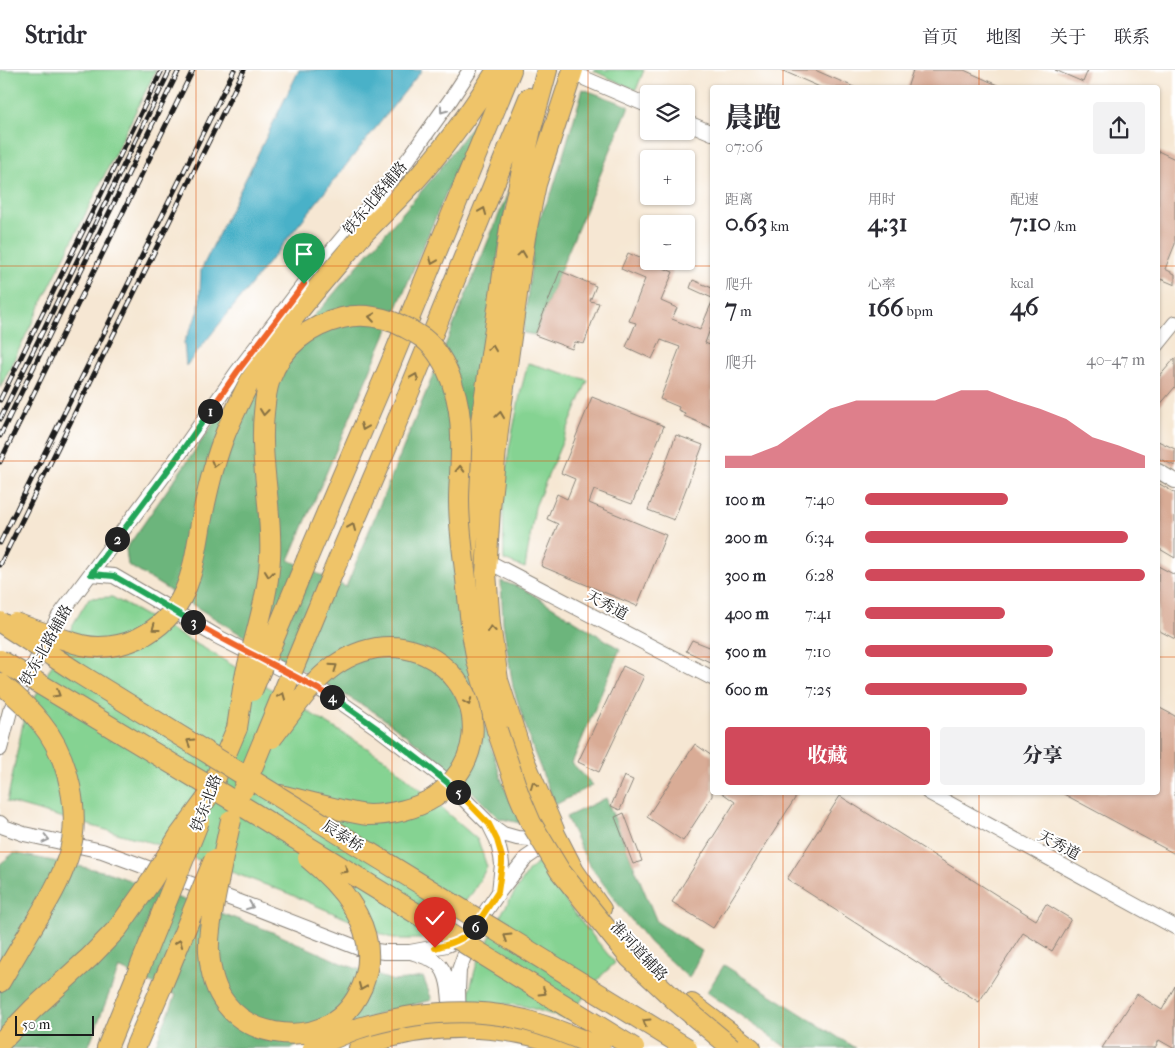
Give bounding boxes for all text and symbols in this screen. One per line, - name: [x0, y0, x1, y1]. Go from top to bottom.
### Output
- text: Stridr: [25, 21, 86, 49]
- text: 首页: [922, 27, 958, 48]
- text: 地图: [986, 27, 1022, 48]
- text: 关于: [1050, 27, 1086, 48]
- text: 联系: [1114, 27, 1150, 48]
- map controls: [640, 85, 695, 270]
- button: layers: [640, 85, 695, 140]
- text: 晨跑: [725, 101, 781, 134]
- button: share: [1093, 102, 1145, 154]
- one-way arrow: [440, 104, 449, 114]
- text: 07:06: [725, 137, 763, 156]
- button: +: [640, 150, 695, 205]
- street label: 铁东北路辅路: [339, 158, 411, 238]
- text: 距离: [725, 191, 753, 208]
- text: 用时: [868, 191, 896, 208]
- text: 配速: [1010, 191, 1038, 208]
- one-way arrow: [476, 207, 487, 216]
- text: 0.63: [725, 208, 767, 237]
- text: 4:31: [868, 208, 908, 237]
- text: 7:10: [1010, 208, 1051, 237]
- button: −: [640, 215, 695, 270]
- text: km: [767, 218, 789, 235]
- text: /km: [1051, 218, 1076, 235]
- pin: [283, 233, 325, 284]
- icon: arrive: [290, 240, 318, 268]
- one-way arrow: [516, 250, 527, 258]
- one-way arrow: [429, 256, 439, 265]
- text: kcal: [1010, 275, 1034, 292]
- text: 爬升: [725, 276, 753, 293]
- text: 心率: [868, 276, 896, 293]
- text: 46: [1010, 292, 1039, 321]
- text: 7: [725, 293, 737, 322]
- text: 166: [868, 293, 904, 322]
- text: m: [737, 303, 752, 320]
- text: bpm: [904, 303, 933, 320]
- one-way arrow: [368, 312, 376, 323]
- one-way arrow: [486, 344, 496, 353]
- text: 40–47 m: [1086, 350, 1145, 369]
- text: 爬升: [725, 353, 757, 372]
- one-way arrow: [408, 373, 419, 382]
- pin: 1: [198, 398, 222, 424]
- text: 1: [208, 403, 213, 420]
- one-way arrow: [259, 408, 270, 416]
- one-way arrow: [494, 411, 504, 420]
- one-way arrow: [359, 422, 370, 431]
- one-way arrow: [210, 459, 221, 468]
- one-way arrow: [455, 465, 465, 473]
- text: 100 m: [725, 490, 765, 509]
- text: 7:40: [805, 490, 835, 509]
- one-way arrow: [346, 523, 356, 532]
- pin: 2: [104, 526, 130, 552]
- text: 200 m: [725, 528, 768, 547]
- text: 6:34: [805, 528, 834, 547]
- text: 2: [114, 531, 121, 548]
- text: 300 m: [725, 566, 766, 585]
- text: 6:28: [805, 566, 834, 585]
- one-way arrow: [264, 570, 275, 578]
- street label: 天秀道: [583, 586, 631, 624]
- street label: 铁东北路辅路: [16, 601, 76, 689]
- text: 400 m: [725, 604, 769, 623]
- text: 7:41: [805, 604, 832, 623]
- pin: 3: [180, 610, 206, 634]
- text: 3: [191, 614, 196, 631]
- one-way arrow: [152, 623, 161, 631]
- one-way arrow: [486, 625, 497, 633]
- text: 500 m: [725, 642, 766, 661]
- text: 7:10: [805, 642, 831, 661]
- one-way arrow: [328, 664, 338, 673]
- text: 600 m: [725, 680, 768, 699]
- text: 7:25: [805, 680, 832, 699]
- pin: 4: [320, 684, 344, 710]
- one-way arrow: [51, 688, 60, 698]
- text: 4: [328, 689, 337, 706]
- one-way arrow: [276, 692, 286, 701]
- one-way arrow: [462, 697, 472, 706]
- button: 收藏: [725, 727, 930, 785]
- button: 分享: [940, 727, 1145, 785]
- one-way arrow: [187, 738, 196, 748]
- street label: 铁东北路: [187, 772, 225, 834]
- pin: 5: [446, 780, 470, 804]
- one-way arrow: [530, 781, 541, 790]
- text: 5: [455, 784, 462, 801]
- street label: 辰泰桥: [319, 816, 367, 856]
- street label: 天秀道: [1035, 826, 1083, 864]
- one-way arrow: [41, 833, 50, 844]
- one-way arrow: [339, 863, 348, 873]
- pin: [414, 897, 456, 948]
- one-way arrow: [245, 899, 254, 910]
- icon: check: [421, 904, 449, 932]
- pin: 6: [462, 914, 488, 940]
- street label: 淮河道辅路: [607, 917, 671, 985]
- text: 6: [472, 919, 479, 936]
- one-way arrow: [504, 934, 513, 944]
- one-way arrow: [173, 939, 184, 948]
- one-way arrow: [357, 982, 368, 991]
- one-way arrow: [537, 985, 546, 995]
- scale bar: [15, 1013, 94, 1036]
- text: 50 m: [22, 1016, 50, 1033]
- one-way arrow: [642, 1019, 651, 1029]

